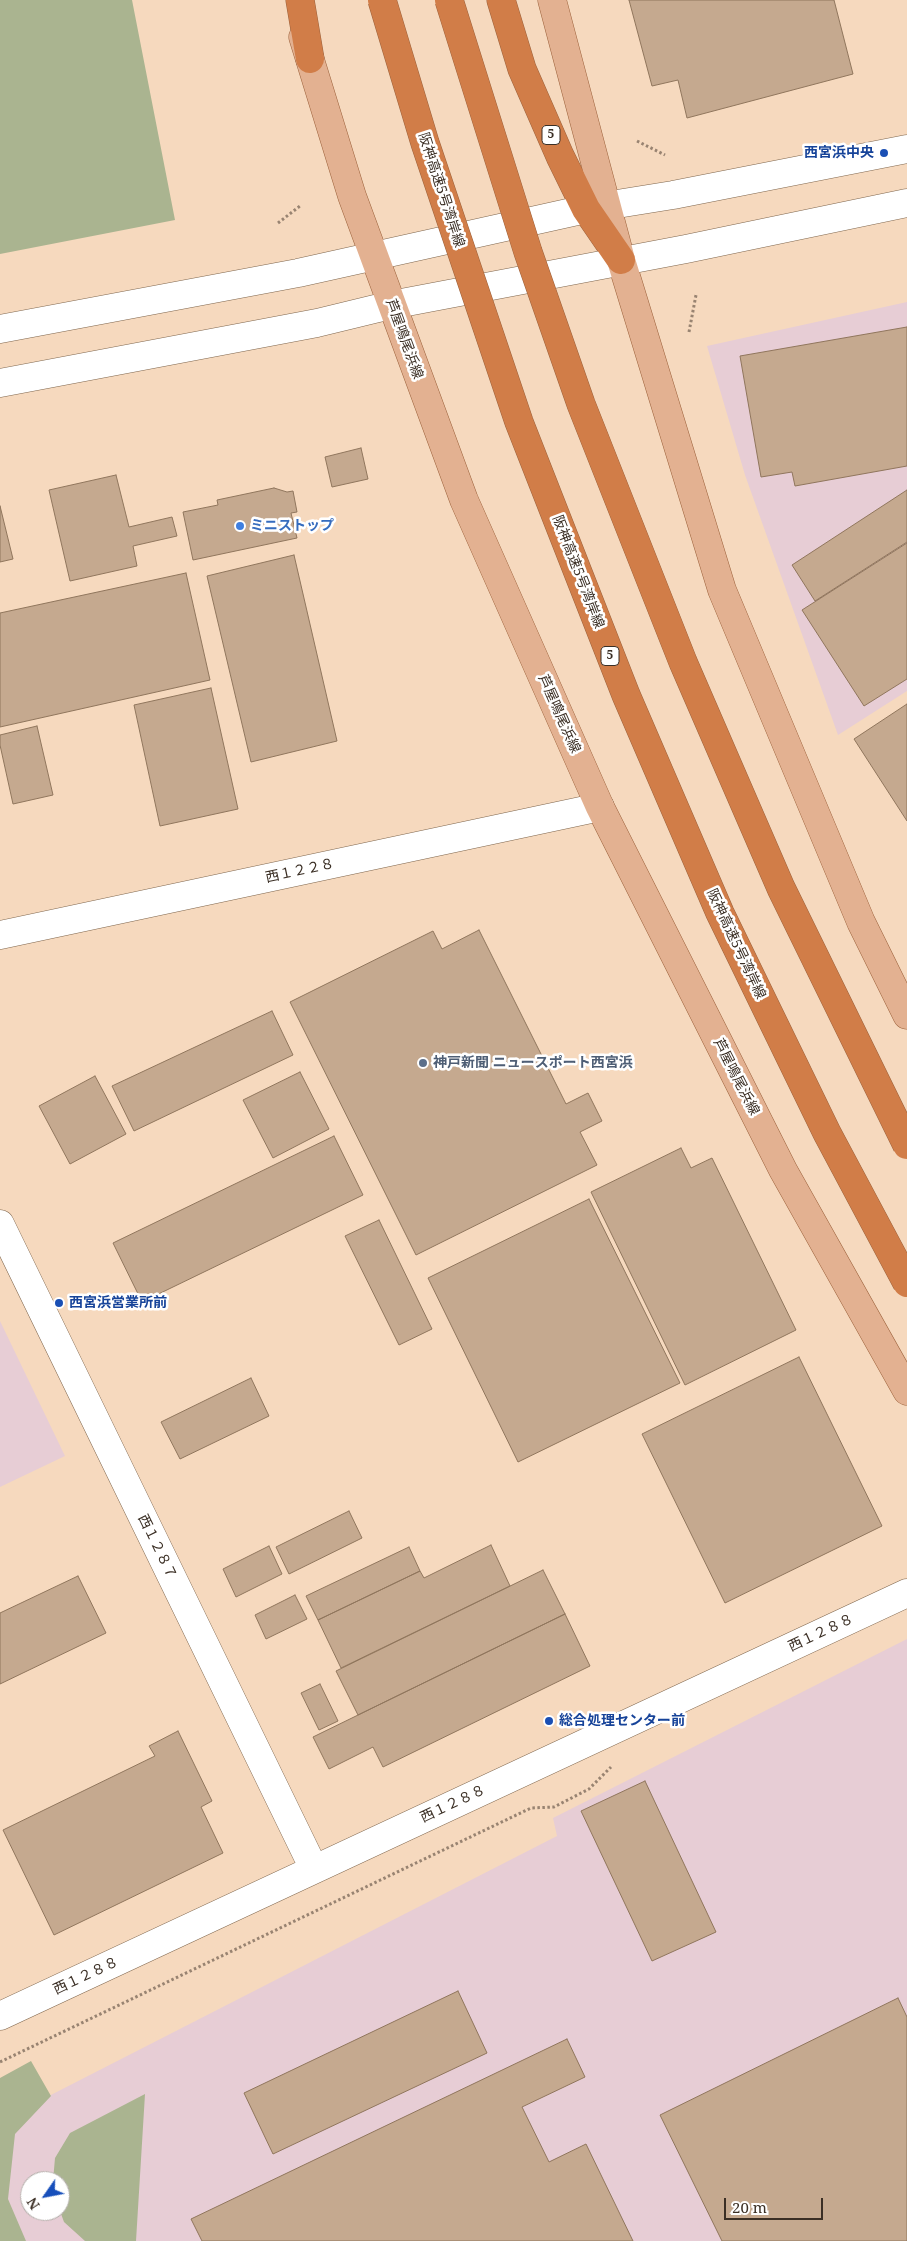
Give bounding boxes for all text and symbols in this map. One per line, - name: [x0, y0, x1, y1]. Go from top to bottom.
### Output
- road number: 5: [542, 126, 560, 144]
- street label: 阪神高速5号湾岸線: [414, 130, 468, 250]
- place label: 西宮浜中央: [804, 145, 874, 161]
- marker: 西宮浜中央: [878, 147, 890, 159]
- street label: 芦屋鳴尾浜線: [382, 297, 426, 381]
- street label: 阪神高速5号湾岸線: [549, 513, 607, 631]
- place label: ミニストップ: [250, 518, 334, 534]
- marker: ミニストップ: [234, 520, 246, 532]
- road number: 5: [601, 646, 619, 666]
- street label: 芦屋鳴尾浜線: [534, 672, 584, 756]
- street label: 西１２２８: [264, 856, 336, 886]
- street label: 阪神高速5号湾岸線: [703, 886, 769, 1002]
- street label: 芦屋鳴尾浜線: [709, 1036, 763, 1118]
- place label: 神戸新聞 ニュースポート西宮浜: [433, 1055, 633, 1071]
- marker: 神戸新聞 ニュースポート西宮浜: [417, 1057, 429, 1069]
- place label: 西宮浜営業所前: [69, 1295, 167, 1311]
- marker: 西宮浜営業所前: [53, 1297, 65, 1309]
- street label: 西１２８７: [134, 1512, 180, 1582]
- street label: 西１２８８: [786, 1611, 856, 1655]
- place label: 総合処理センター前: [559, 1713, 685, 1729]
- marker: 総合処理センター前: [543, 1715, 555, 1727]
- street label: 西１２８８: [418, 1782, 488, 1826]
- street label: 西１２８８: [51, 1954, 121, 1998]
- north arrow: [20, 2171, 70, 2221]
- scale bar: [727, 2188, 826, 2220]
- text: N: [22, 2194, 44, 2214]
- text: 20 m: [732, 2197, 767, 2217]

